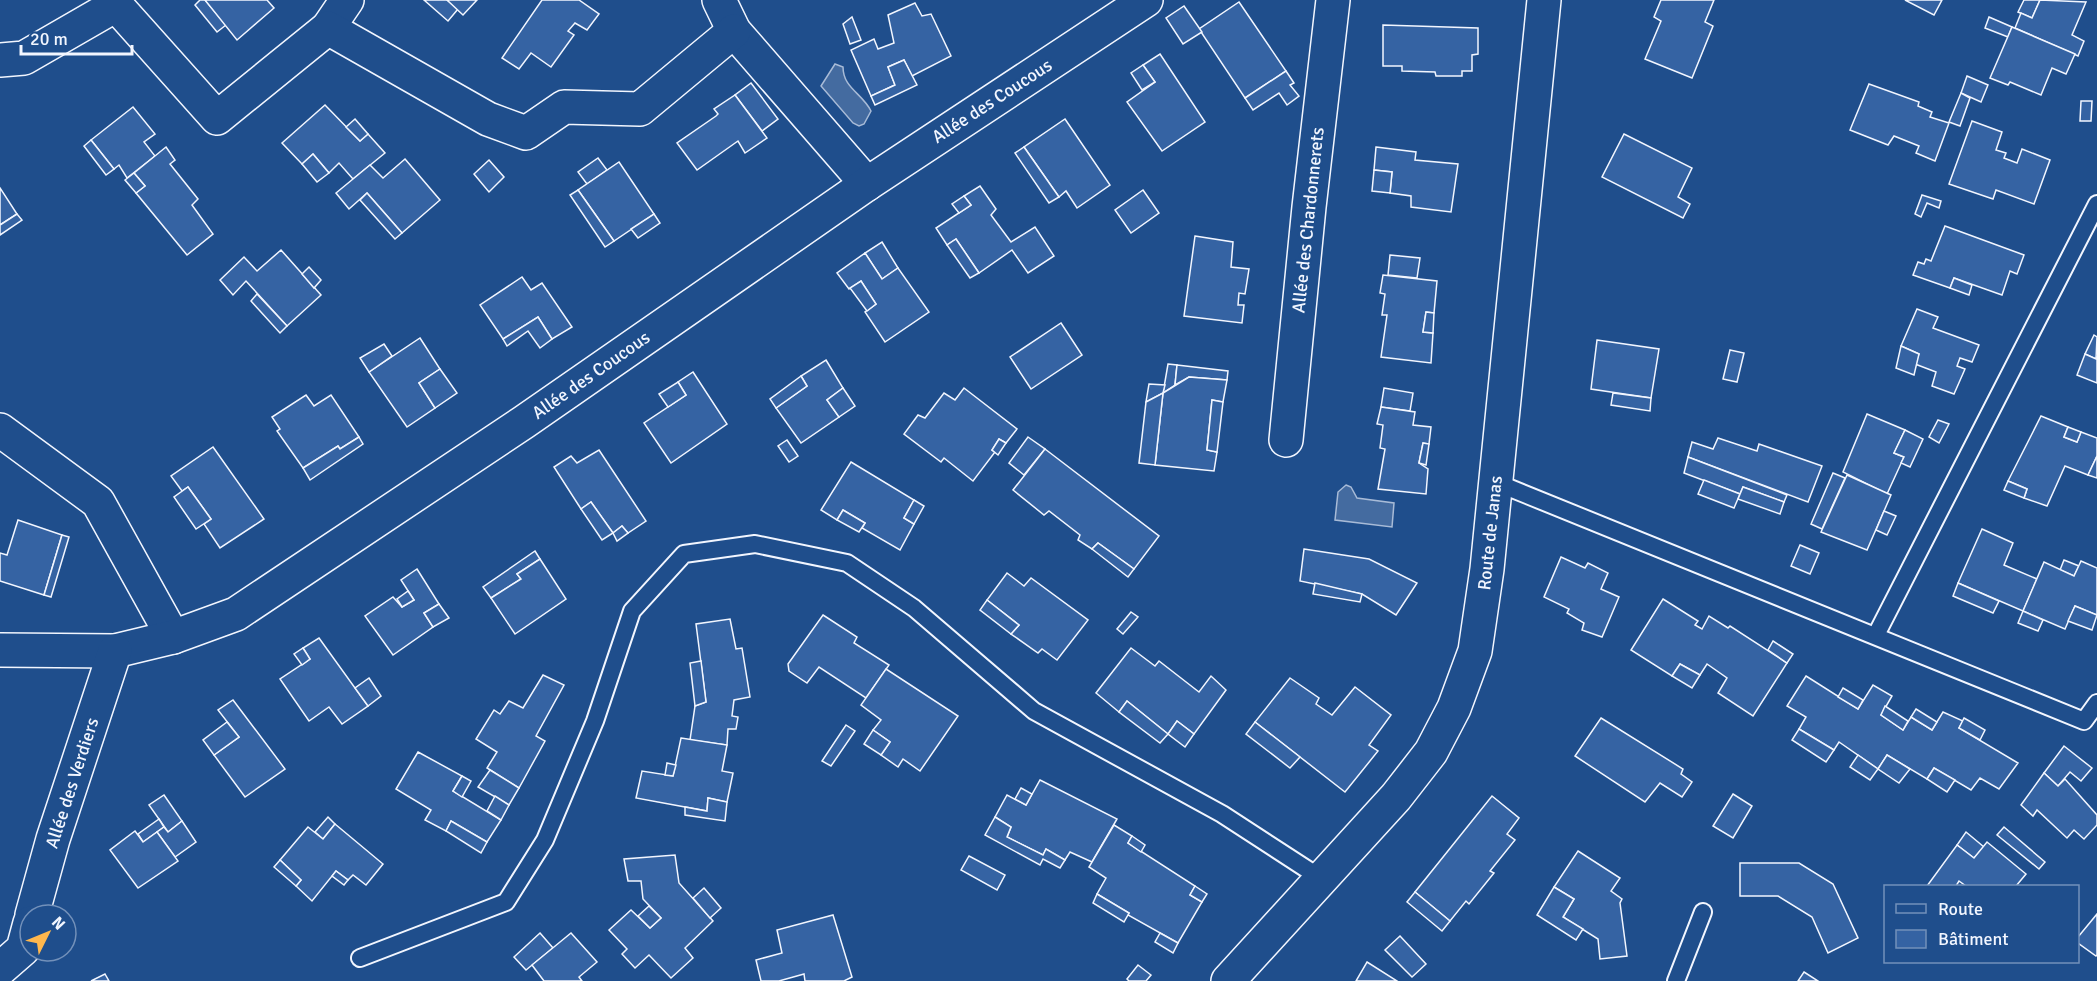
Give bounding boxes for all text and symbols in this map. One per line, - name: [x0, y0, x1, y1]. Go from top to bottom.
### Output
- scale bar: [21, 18, 132, 56]
- text: 20 m: [30, 28, 68, 50]
- street label: Allée des Coucous: [928, 54, 1056, 148]
- street label: Allée des Chardonnerets: [1287, 126, 1329, 314]
- street label: Allée des Coucous: [528, 326, 654, 424]
- street label: Route de Janas: [1473, 475, 1507, 591]
- street label: Allée des Verdiers: [41, 715, 104, 851]
- legend: [1884, 885, 2079, 963]
- text: Route: [1938, 898, 1983, 920]
- north arrow: [18, 903, 78, 963]
- text: N: [47, 913, 69, 934]
- text: Bâtiment: [1938, 928, 2009, 950]

